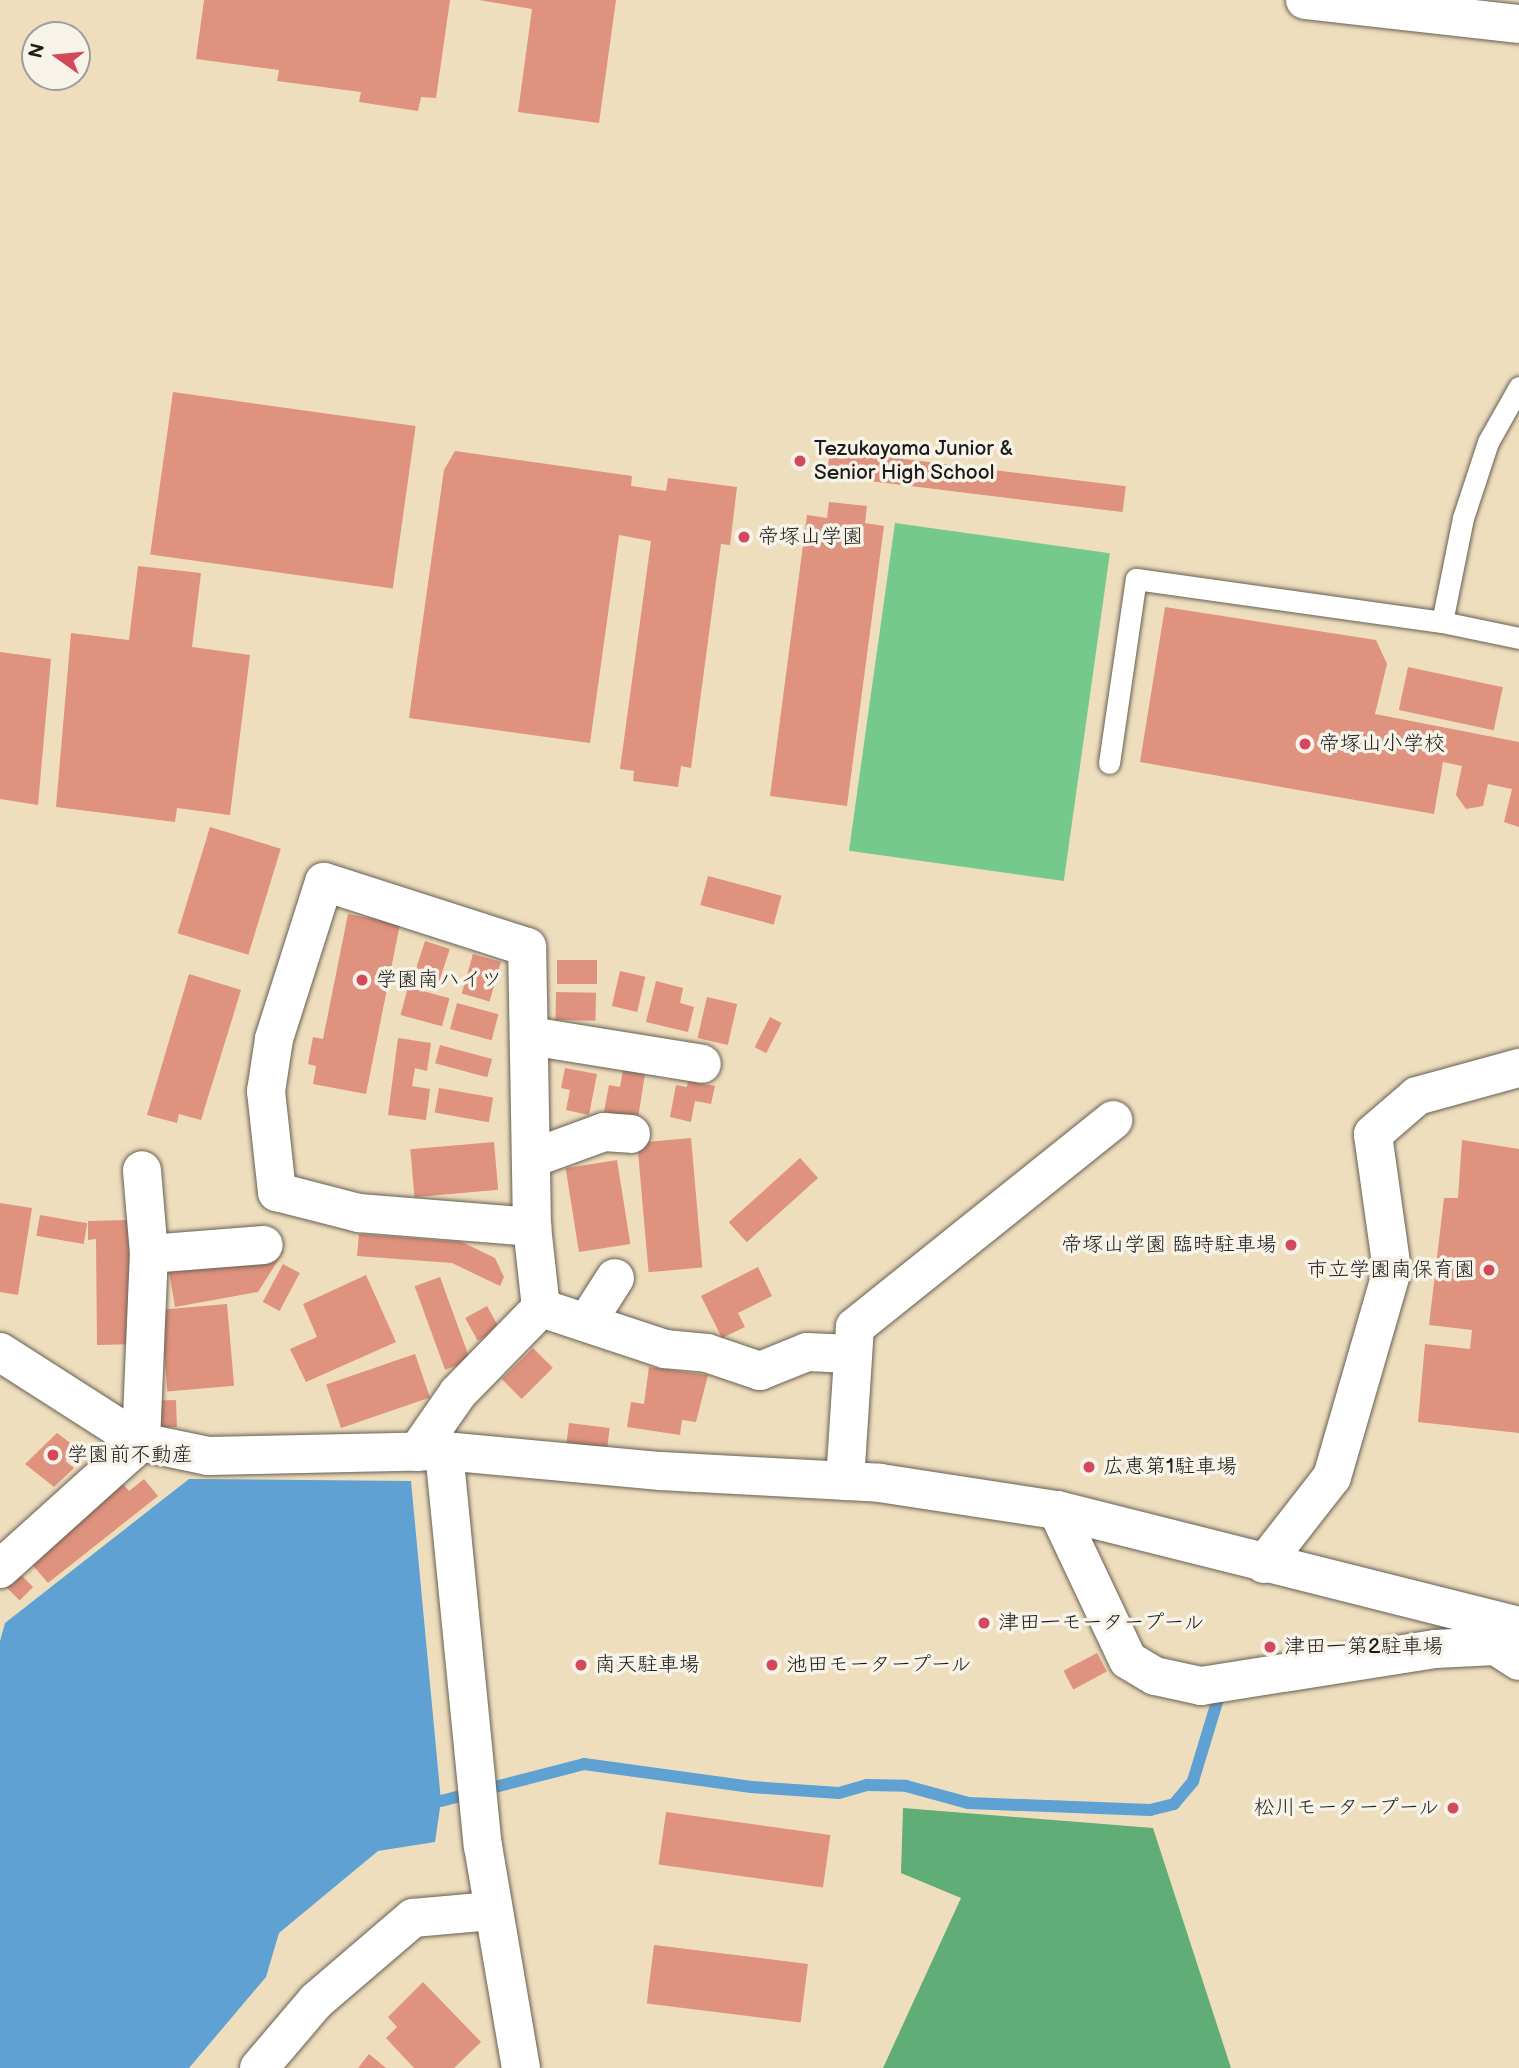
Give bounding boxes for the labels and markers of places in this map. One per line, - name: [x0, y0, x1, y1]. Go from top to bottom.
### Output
- place label: Tezukayama Junior & Senior High School: [814, 436, 1015, 486]
- marker: Tezukayama Junior & Senior High School: [792, 453, 808, 469]
- place label: 帝塚山学園: [758, 524, 863, 550]
- marker: 帝塚山学園: [736, 529, 752, 545]
- place label: 帝塚山小学校: [1319, 731, 1445, 757]
- marker: 帝塚山小学校: [1297, 736, 1313, 752]
- place label: 学園南ハイツ: [376, 967, 502, 993]
- marker: 学園南ハイツ: [354, 972, 370, 988]
- place label: 帝塚山学園 臨時駐車場: [1061, 1232, 1277, 1258]
- marker: 帝塚山学園 臨時駐車場: [1283, 1237, 1299, 1253]
- place label: 市立学園南保育園: [1307, 1257, 1475, 1283]
- marker: 市立学園南保育園: [1481, 1262, 1497, 1278]
- place label: 学園前不動産: [67, 1442, 193, 1468]
- marker: 学園前不動産: [45, 1447, 61, 1463]
- place label: 広恵第1駐車場: [1103, 1454, 1237, 1480]
- marker: 広恵第1駐車場: [1081, 1459, 1097, 1475]
- place label: 津田一モータープール: [998, 1610, 1207, 1636]
- marker: 津田一モータープール: [976, 1615, 992, 1631]
- place label: 津田一第2駐車場: [1284, 1634, 1443, 1660]
- marker: 津田一第2駐車場: [1262, 1639, 1278, 1655]
- place label: 南天駐車場: [595, 1652, 700, 1678]
- place label: 池田モータープール: [786, 1652, 974, 1678]
- marker: 南天駐車場: [573, 1657, 589, 1673]
- marker: 池田モータープール: [764, 1657, 780, 1673]
- place label: 松川モータープール: [1251, 1795, 1439, 1821]
- marker: 松川モータープール: [1445, 1800, 1461, 1816]

